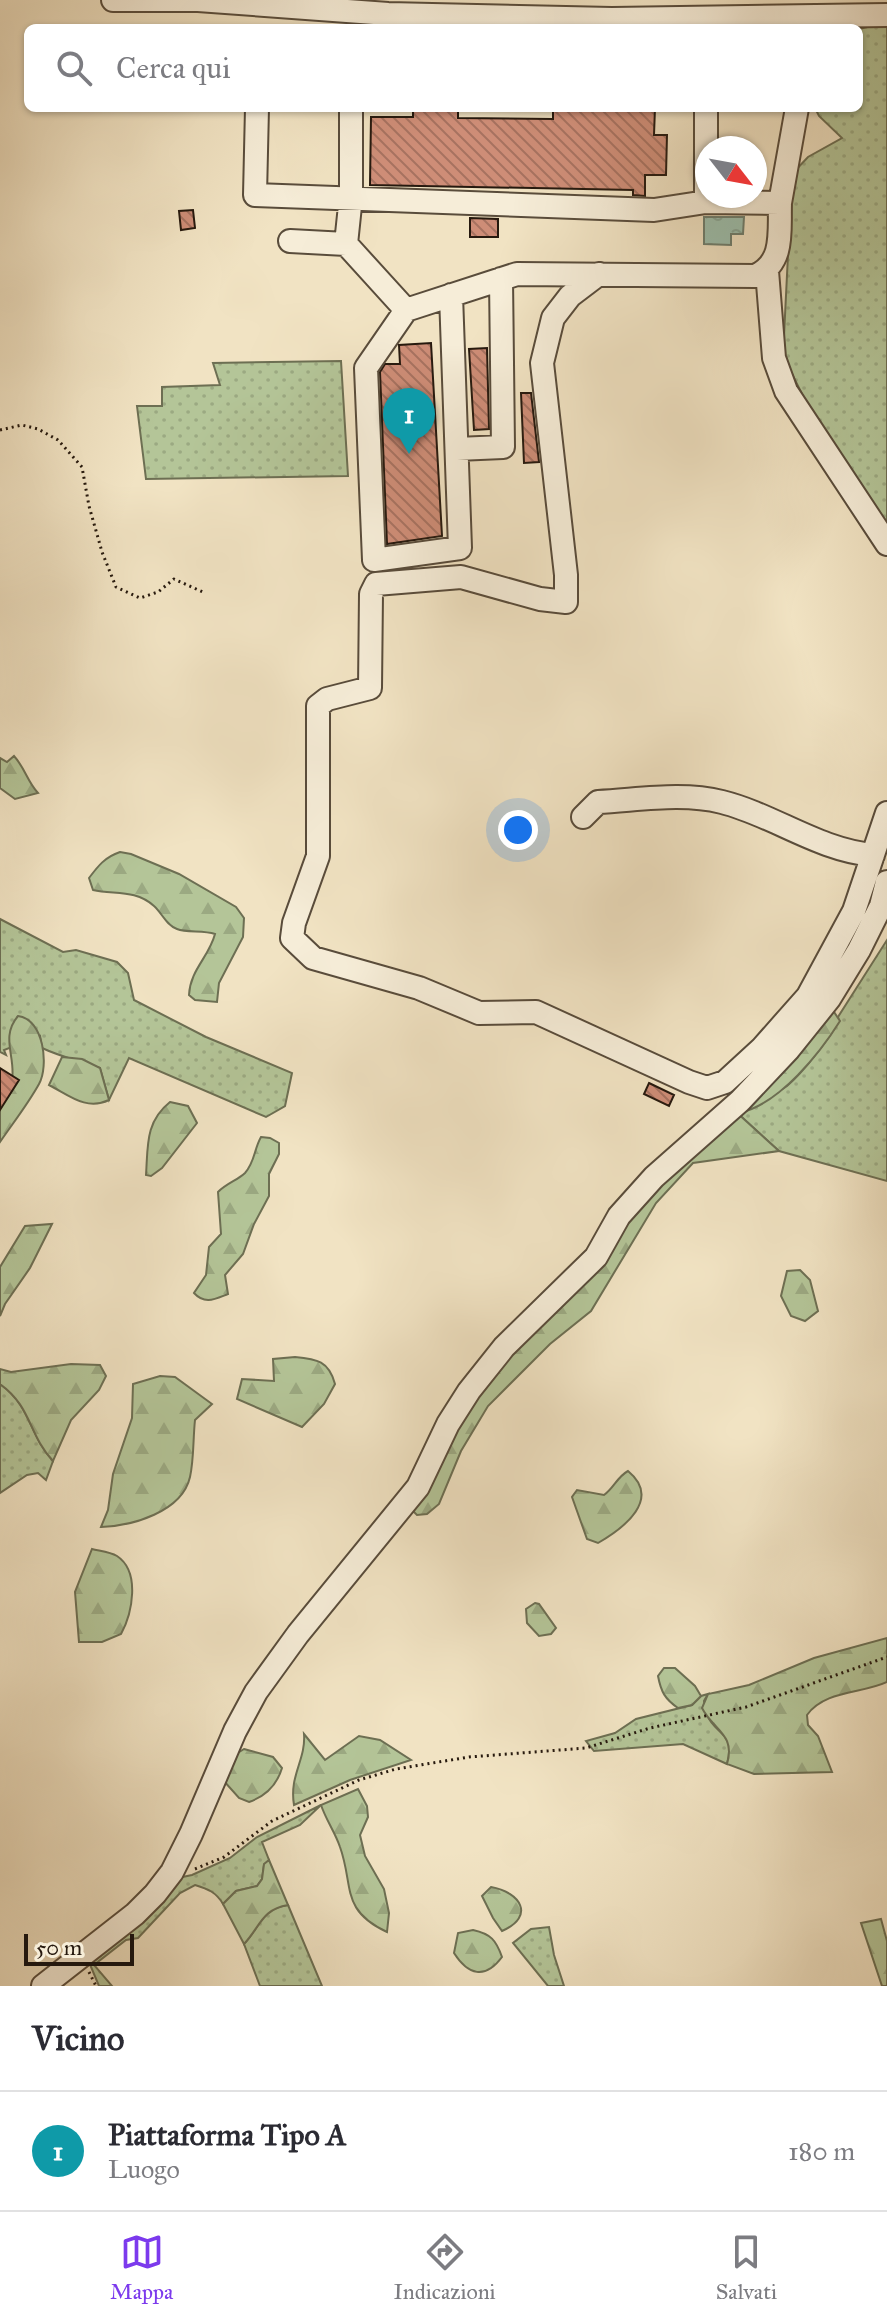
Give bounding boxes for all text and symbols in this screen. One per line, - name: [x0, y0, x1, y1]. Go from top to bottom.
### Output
- search box: [24, 24, 863, 112]
- icon: search: [52, 46, 96, 90]
- text: Cerca qui: [116, 50, 230, 86]
- north arrow: [695, 136, 767, 208]
- pin: 1: [383, 388, 435, 454]
- your location: [498, 810, 538, 850]
- scale bar: [24, 1930, 134, 1966]
- text: 50 m: [36, 1934, 82, 1961]
- text: Vicino: [32, 2018, 124, 2059]
- text: Piattaforma Tipo A: [108, 2117, 347, 2153]
- text: 1: [53, 2135, 63, 2167]
- text: 180 m: [788, 2135, 855, 2167]
- text: Luogo: [108, 2153, 180, 2185]
- tab: Mappa: [110, 2230, 173, 2305]
- tab: Indicazioni: [393, 2230, 496, 2305]
- tab: Salvati: [716, 2230, 777, 2305]

